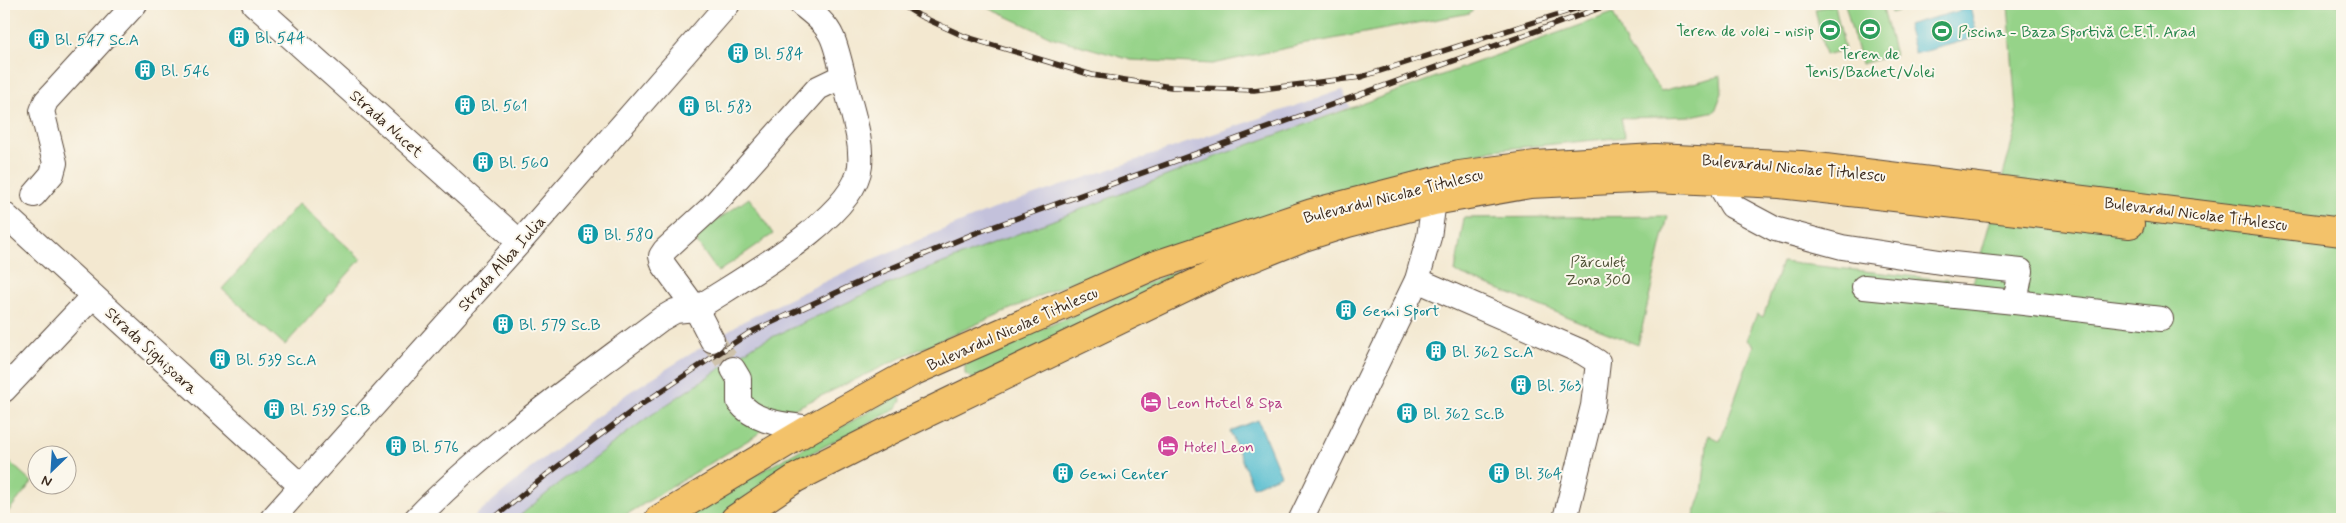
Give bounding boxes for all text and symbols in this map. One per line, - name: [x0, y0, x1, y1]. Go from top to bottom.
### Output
- sports icon: Teren de Tenis/Bachet/Volei: [1858, 17, 1882, 41]
- sports icon: Teren de volei - nisip: [1818, 18, 1842, 42]
- sports icon: Piscina - Baza Sportivă C.E.T. Arad: [1930, 19, 1954, 43]
- place label: Teren de volei - nisip: [1676, 21, 1814, 42]
- place label: Piscina - Baza Sportivă C.E.T. Arad: [1958, 22, 2196, 43]
- building icon: Bl. 544: [227, 25, 251, 49]
- building icon: Bl. 547 Sc.A: [27, 27, 51, 51]
- place label: Bl. 544: [255, 28, 305, 49]
- place label: Bl. 547 Sc.A: [55, 30, 139, 51]
- building icon: Bl. 584: [726, 41, 750, 65]
- place label: Bl. 584: [754, 44, 803, 65]
- place label: Teren de Tenis/Bachet/Volei: [1805, 44, 1935, 83]
- building icon: Bl. 546: [133, 58, 157, 82]
- place label: Bl. 546: [161, 61, 210, 82]
- street label: Strada Nucet: [345, 85, 428, 163]
- building icon: Bl. 561: [453, 93, 477, 117]
- building icon: Bl. 583: [677, 94, 701, 118]
- place label: Bl. 561: [481, 96, 527, 117]
- place label: Bl. 583: [705, 97, 752, 118]
- building icon: Bl. 560: [471, 150, 495, 174]
- street label: Bulevardul Nicolae Titulescu: [1701, 150, 1887, 187]
- place label: Bl. 560: [499, 153, 549, 174]
- street label: Bulevardul Nicolae Titulescu: [1301, 164, 1485, 229]
- street label: Bulevardul Nicolae Titulescu: [2103, 193, 2289, 236]
- street label: Strada Alba Iulia: [453, 212, 551, 316]
- building icon: Bl. 580: [576, 222, 600, 246]
- place label: Bl. 580: [604, 225, 654, 246]
- park label: Părculeț Zona 300: [1565, 252, 1631, 291]
- street label: Bulevardul Nicolae Titulescu: [924, 282, 1101, 377]
- building icon: Gemi Sport: [1334, 298, 1358, 322]
- place label: Gemi Sport: [1362, 301, 1440, 322]
- street label: Strada Sighișoara: [100, 303, 202, 400]
- building icon: Bl. 579 Sc.B: [491, 312, 515, 336]
- place label: Bl. 579 Sc.B: [519, 315, 601, 336]
- building icon: Bl. 362 Sc.A: [1424, 339, 1448, 363]
- place label: Bl. 362 Sc.A: [1452, 342, 1534, 363]
- building icon: Bl. 539 Sc.A: [208, 347, 232, 371]
- place label: Bl. 539 Sc.A: [236, 350, 317, 371]
- building icon: Bl. 363: [1509, 373, 1533, 397]
- place label: Bl. 363: [1537, 376, 1582, 397]
- hotel icon: Leon Hotel & Spa: [1139, 390, 1163, 414]
- place label: Leon Hotel & Spa: [1167, 393, 1283, 414]
- building icon: Bl. 539 Sc.B: [262, 397, 286, 421]
- place label: Bl. 539 Sc.B: [290, 400, 370, 421]
- building icon: Bl. 362 Sc.B: [1395, 401, 1419, 425]
- place label: Bl. 362 Sc.B: [1423, 404, 1504, 425]
- building icon: Bl. 576: [384, 434, 408, 458]
- hotel icon: Hotel Leon: [1156, 434, 1180, 458]
- place label: Bl. 576: [412, 437, 459, 458]
- place label: Hotel Leon: [1184, 437, 1254, 458]
- north arrow: [28, 446, 78, 496]
- building icon: Gemi Center: [1051, 461, 1075, 485]
- building icon: Bl. 364: [1487, 461, 1511, 485]
- place label: Gemi Center: [1079, 464, 1168, 485]
- place label: Bl. 364: [1515, 464, 1562, 485]
- text: N: [39, 471, 55, 491]

